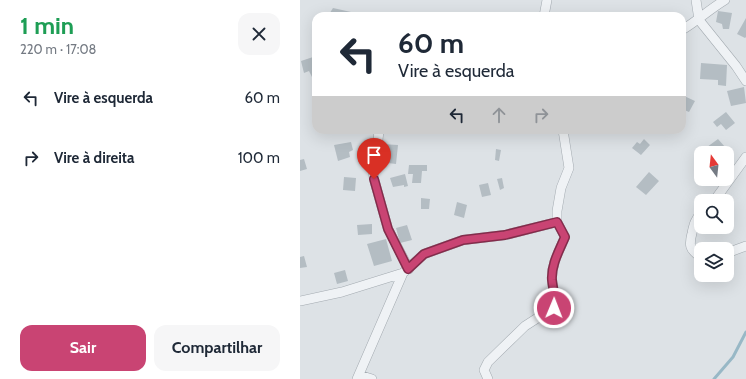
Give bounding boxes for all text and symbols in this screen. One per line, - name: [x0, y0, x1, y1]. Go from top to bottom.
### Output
- text: 1 min: [20, 11, 74, 40]
- button: close: [238, 13, 280, 55]
- text: 60 m: [398, 26, 464, 60]
- icon: left: [332, 28, 384, 80]
- text: 220 m · 17:08: [20, 41, 96, 57]
- text: Vire à esquerda: [398, 60, 514, 82]
- icon: left: [20, 87, 42, 109]
- text: Vire à esquerda: [54, 89, 153, 107]
- text: 60 m: [244, 89, 280, 107]
- icon: left: [446, 104, 468, 126]
- icon: ahead: [488, 104, 510, 126]
- icon: right: [530, 104, 552, 126]
- pin: [357, 138, 391, 179]
- icon: arrive: [363, 144, 385, 166]
- north arrow: [694, 146, 734, 186]
- map controls: [694, 146, 734, 282]
- icon: right: [20, 147, 42, 169]
- text: Vire à direita: [54, 149, 135, 167]
- text: 100 m: [238, 149, 280, 167]
- button: search: [694, 194, 734, 234]
- button: layers: [694, 242, 734, 282]
- position arrow: [533, 287, 575, 329]
- button: Sair: [20, 325, 146, 371]
- button: Compartilhar: [154, 325, 280, 371]

